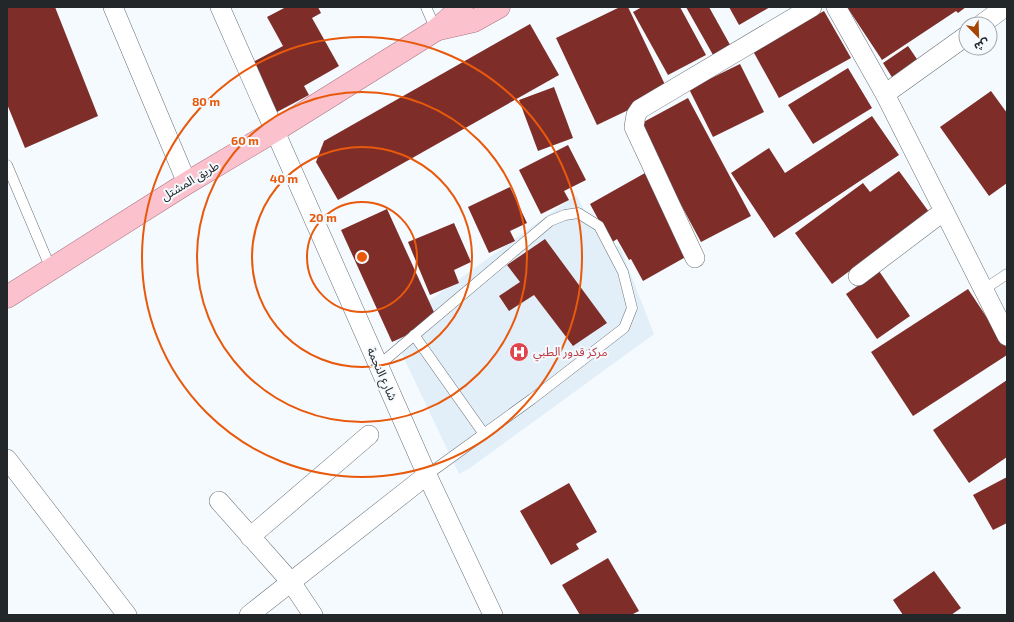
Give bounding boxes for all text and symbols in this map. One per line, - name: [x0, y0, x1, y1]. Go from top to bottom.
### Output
- north arrow: [958, 16, 998, 56]
- text: ش: [972, 36, 992, 55]
- text: 80 m: [192, 94, 220, 108]
- text: 60 m: [231, 133, 259, 147]
- street label: طريق المشتل: [158, 157, 222, 205]
- text: 40 m: [270, 171, 298, 185]
- text: 20 m: [309, 210, 337, 224]
- centre of rings: [355, 250, 369, 264]
- hospital icon: مركز قدور الطبي: [508, 341, 530, 363]
- place label: مركز قدور الطبي: [533, 344, 608, 362]
- street label: شارع النجمة: [362, 345, 401, 404]

